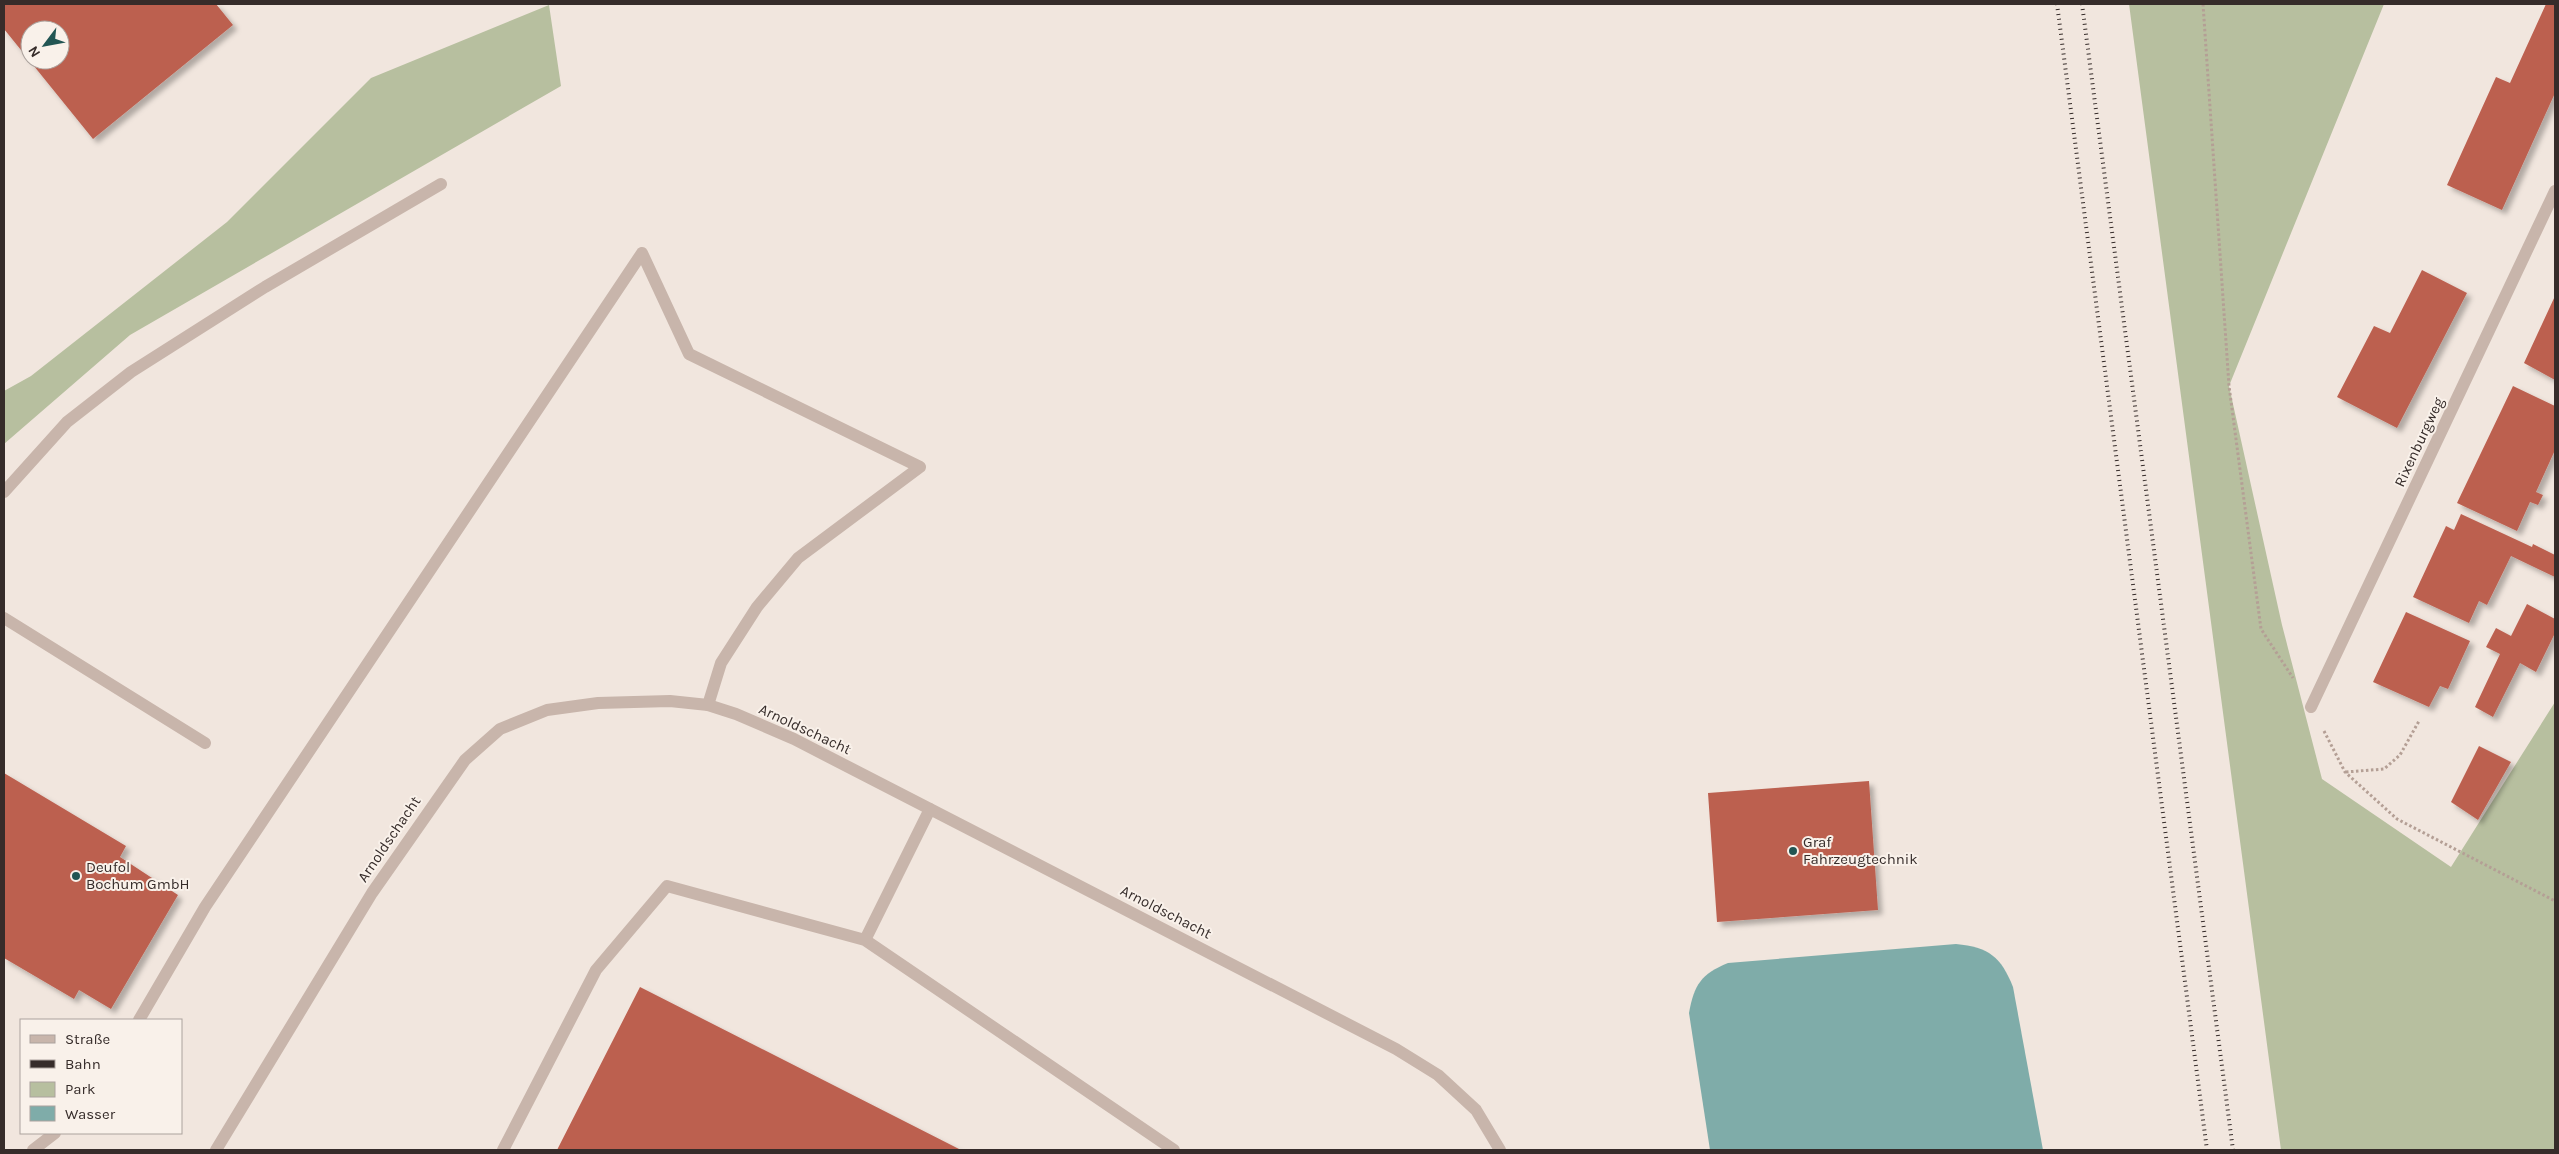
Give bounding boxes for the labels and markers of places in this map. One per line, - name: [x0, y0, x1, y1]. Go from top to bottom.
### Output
- place label: Graf Fahrzeugtechnik: [1803, 833, 1918, 868]
- marker: Graf Fahrzeugtechnik: [1787, 845, 1799, 857]
- place label: Deufol Bochum GmbH: [86, 858, 190, 893]
- marker: Deufol Bochum GmbH: [70, 870, 82, 882]

